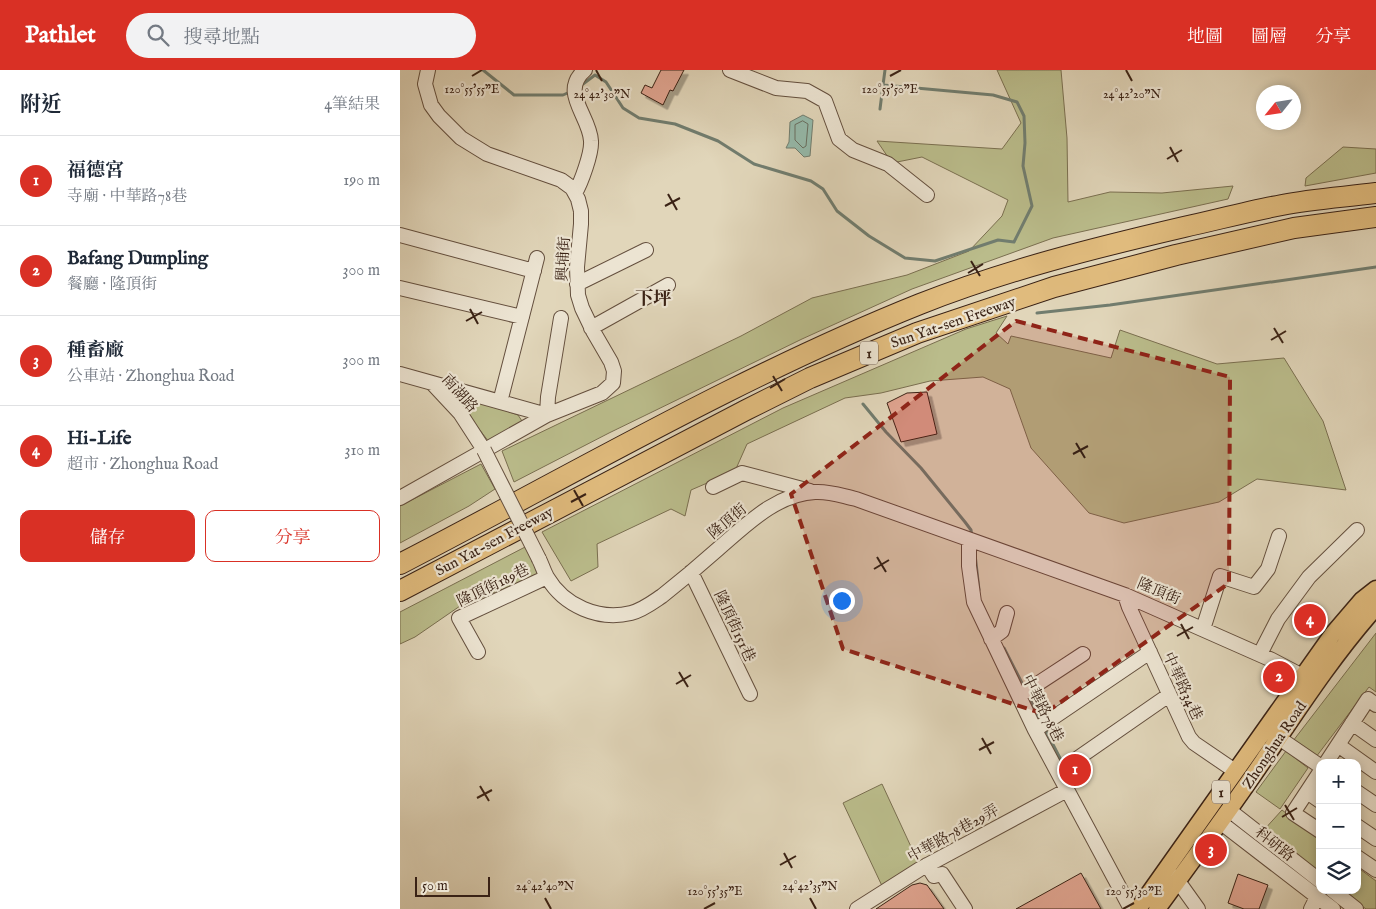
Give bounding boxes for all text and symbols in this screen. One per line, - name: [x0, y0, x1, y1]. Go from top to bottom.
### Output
- search box: [126, 13, 476, 58]
- text: Pathlet: [25, 20, 96, 51]
- icon: search: [144, 21, 172, 49]
- text: 搜尋地點: [184, 26, 260, 50]
- text: 地圖: [1187, 26, 1223, 49]
- text: 圖層: [1251, 26, 1287, 49]
- text: 分享: [1315, 26, 1351, 49]
- text: 120°55'55"E: [445, 82, 499, 97]
- text: 120°55'50"E: [862, 82, 918, 97]
- north arrow: [1256, 85, 1301, 130]
- text: 24°42'30"N: [574, 87, 631, 102]
- text: 24°42'20"N: [1103, 87, 1162, 102]
- text: 附近: [20, 92, 62, 119]
- text: 4筆結果: [324, 95, 380, 115]
- text: 福德宮: [67, 159, 124, 183]
- text: 1: [33, 171, 39, 191]
- text: 190 m: [343, 171, 380, 191]
- text: 寺廟 · 中華路78巷: [67, 187, 187, 207]
- street label: 興埔街: [553, 236, 574, 282]
- text: Bafang Dumpling: [67, 247, 208, 271]
- text: 2: [32, 261, 40, 281]
- text: 300 m: [342, 261, 380, 281]
- text: 餐廳 · 隆頂街: [67, 275, 158, 295]
- district label: 下坪: [635, 288, 672, 311]
- street label: Sun Yat-sen Freeway: [888, 292, 1019, 353]
- text: 種畜廠: [67, 339, 124, 363]
- road number: 1: [860, 342, 878, 364]
- text: 3: [33, 351, 39, 371]
- text: 300 m: [342, 351, 380, 371]
- text: 公車站 · Zhonghua Road: [67, 367, 234, 387]
- street label: 南湖路: [438, 370, 482, 416]
- text: Hi-Life: [67, 427, 131, 451]
- text: 4: [32, 441, 40, 461]
- text: 310 m: [344, 441, 380, 461]
- text: 超市 · Zhonghua Road: [67, 455, 218, 475]
- street label: 隆頂街: [704, 500, 751, 543]
- street label: Sun Yat-sen Freeway: [432, 502, 557, 581]
- button: 儲存: [20, 510, 195, 562]
- button: 分享: [205, 510, 380, 562]
- street label: 隆頂街189巷: [454, 560, 532, 611]
- street label: 隆頂街: [1134, 574, 1183, 609]
- street label: 隆頂街151巷: [710, 587, 759, 665]
- your location: [829, 588, 855, 614]
- pin: 4: [1294, 601, 1326, 639]
- street label: 中華路34巷: [1159, 649, 1207, 723]
- pin: 2: [1263, 658, 1295, 696]
- street label: 中華路78巷: [1018, 671, 1068, 745]
- street label: Zhonghua Road: [1238, 697, 1311, 793]
- pin: 1: [1059, 751, 1091, 789]
- map controls: [1316, 759, 1361, 894]
- button: +: [1316, 759, 1361, 804]
- road number: 1: [1212, 780, 1230, 804]
- street label: 中華路78巷29弄: [904, 801, 1002, 866]
- button: −: [1316, 804, 1361, 849]
- street label: 科研路: [1251, 823, 1298, 866]
- pin: 3: [1195, 831, 1227, 869]
- button: layers: [1316, 849, 1361, 894]
- scale bar: [415, 874, 490, 897]
- text: 50 m: [422, 877, 448, 895]
- text: 24°42'40"N: [516, 879, 575, 894]
- text: 24°42'35"N: [782, 879, 838, 894]
- text: 120°55'35"E: [688, 884, 742, 899]
- text: 120°55'30"E: [1106, 884, 1162, 899]

